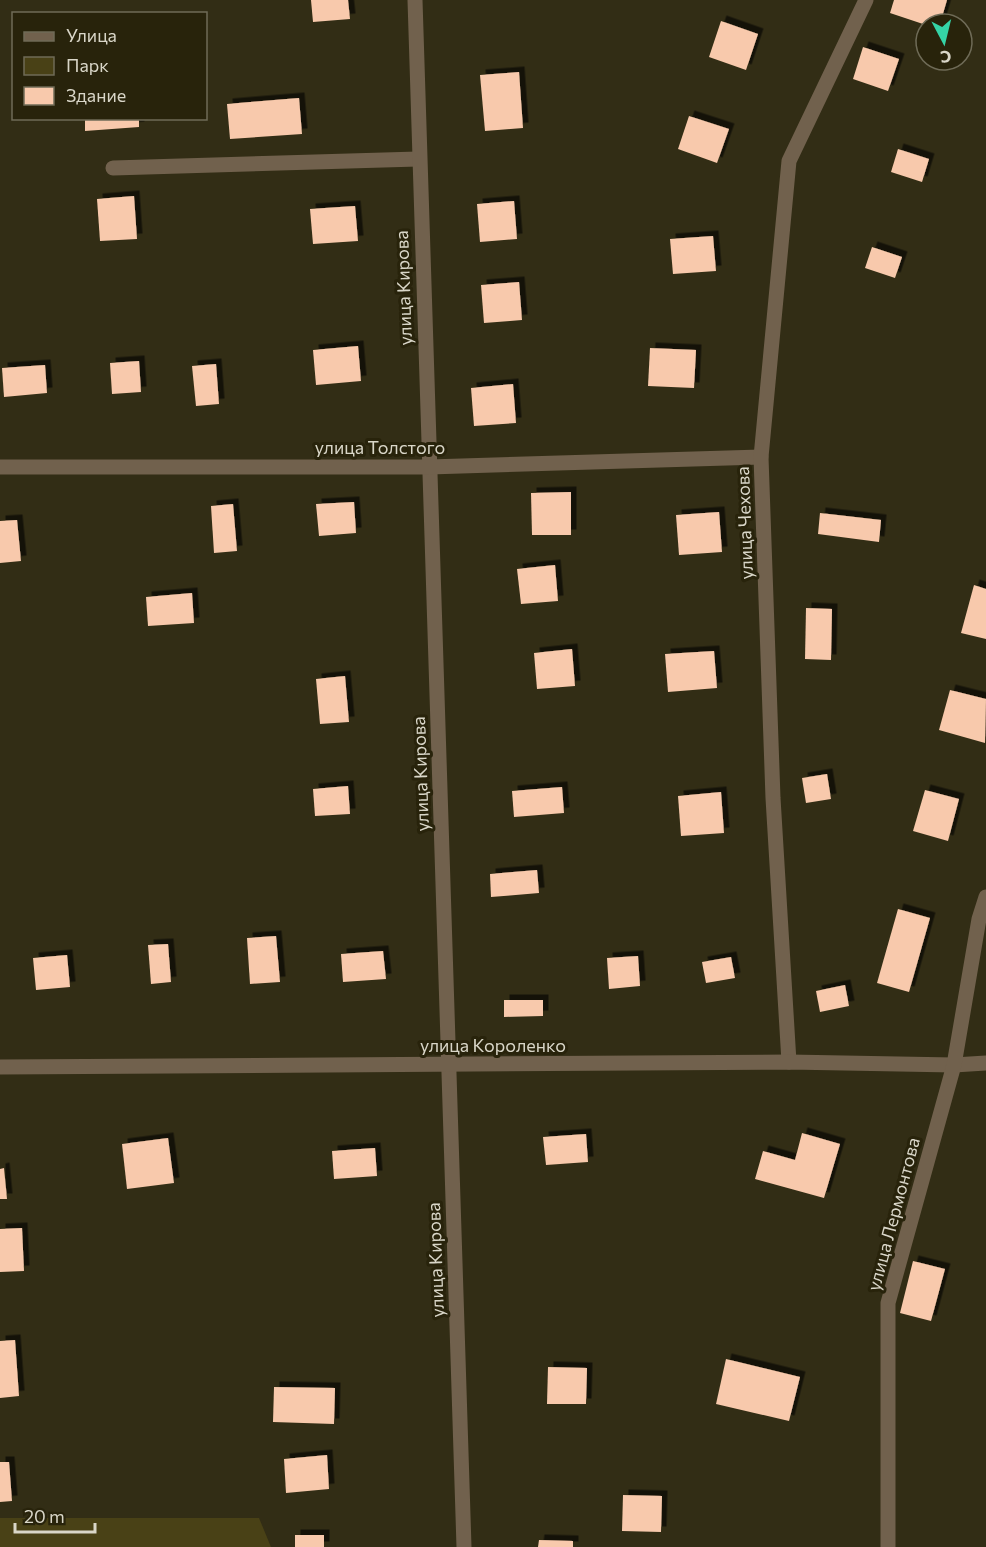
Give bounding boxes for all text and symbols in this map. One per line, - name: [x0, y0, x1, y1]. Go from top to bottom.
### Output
- legend: [12, 12, 207, 120]
- north arrow: [914, 12, 974, 72]
- text: Улица: [66, 24, 117, 46]
- text: С: [939, 47, 952, 67]
- text: Парк: [66, 54, 109, 76]
- text: Здание: [66, 84, 126, 106]
- street label: улица Кирова: [390, 230, 416, 346]
- street label: улица Толстого: [315, 436, 445, 458]
- street label: улица Чехова: [731, 466, 757, 580]
- street label: улица Кирова: [407, 716, 433, 832]
- street label: улица Короленко: [420, 1034, 566, 1056]
- street label: улица Лермонтова: [862, 1135, 924, 1293]
- street label: улица Кирова: [422, 1202, 448, 1318]
- scale bar: [15, 1496, 94, 1534]
- text: 20 m: [24, 1505, 65, 1527]

